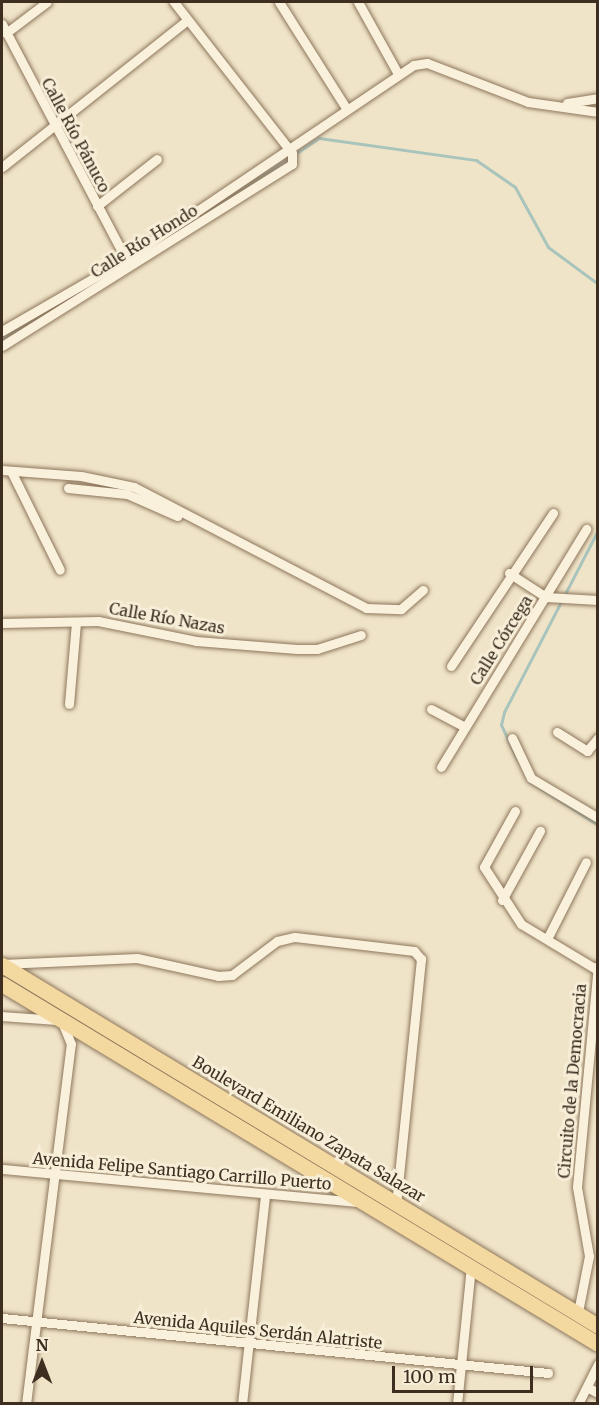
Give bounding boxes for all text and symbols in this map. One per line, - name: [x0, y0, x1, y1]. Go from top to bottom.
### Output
- street label: Calle Río Pánuco: [38, 75, 114, 195]
- street label: Calle Río Hondo: [87, 200, 201, 282]
- street label: Calle Córcega: [466, 592, 536, 688]
- street label: Calle Río Nazas: [108, 598, 226, 638]
- street label: Circuito de la Democracia: [554, 983, 590, 1179]
- street label: Boulevard Emiliano Zapata Salazar: [189, 1052, 429, 1206]
- street label: Avenida Felipe Santiago Carrillo Puerto: [32, 1148, 332, 1194]
- street label: Avenida Aquiles Serdán Alatriste: [133, 1307, 383, 1353]
- north arrow: [12, 1333, 72, 1393]
- text: N: [36, 1335, 48, 1355]
- scale bar: [395, 1354, 536, 1392]
- text: 100 m: [403, 1365, 456, 1388]

